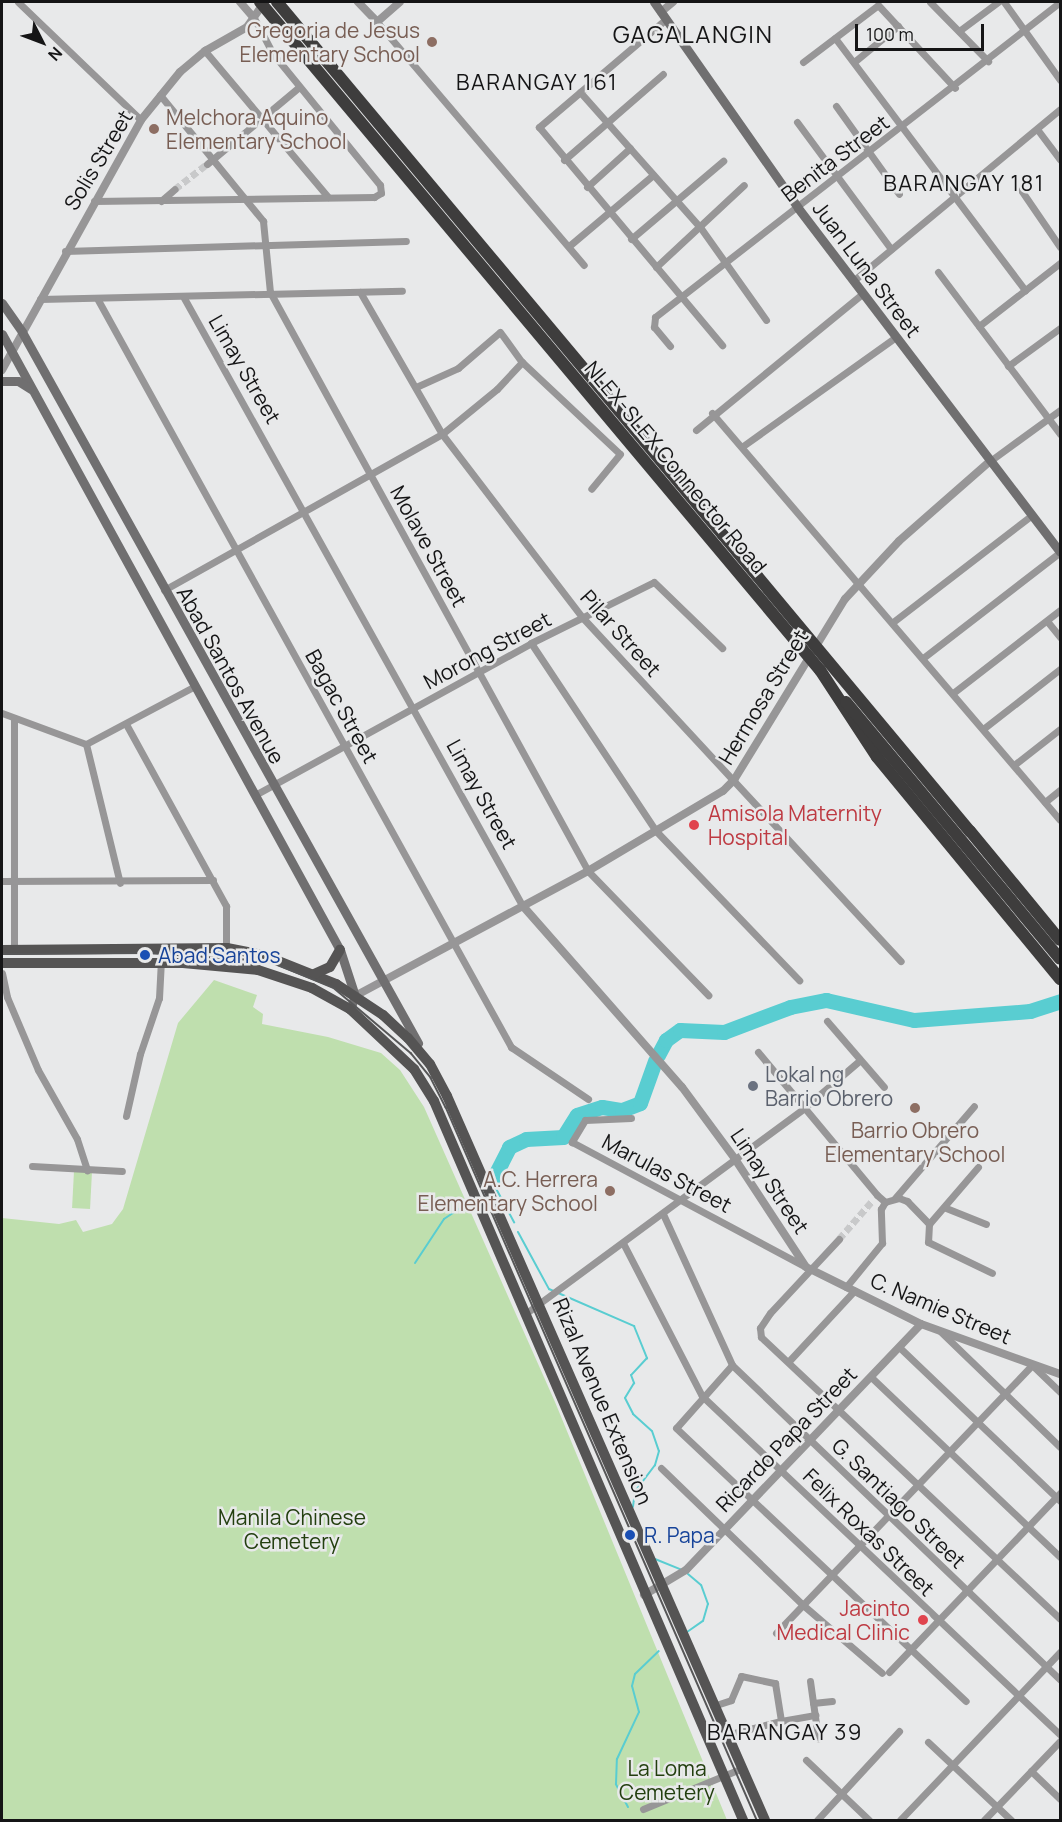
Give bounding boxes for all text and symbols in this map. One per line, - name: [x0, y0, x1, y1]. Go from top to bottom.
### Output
- north arrow: [12, 12, 72, 72]
- scale bar: [858, 12, 987, 50]
- place label: Gregoria de Jesus Elementary School: [239, 17, 420, 67]
- district label: GAGALANGIN: [613, 20, 773, 48]
- text: 100 m: [866, 22, 914, 46]
- marker: Gregoria de Jesus Elementary School: [425, 35, 439, 49]
- text: N: [43, 42, 67, 66]
- district label: BARANGAY 161: [455, 70, 619, 96]
- place label: Melchora Aquino Elementary School: [166, 104, 347, 154]
- street label: Solis Street: [58, 105, 138, 215]
- street label: Benita Street: [776, 109, 894, 207]
- marker: Melchora Aquino Elementary School: [147, 122, 161, 136]
- district label: BARANGAY 181: [883, 171, 1045, 197]
- street label: Juan Luna Street: [808, 196, 926, 342]
- street label: Limay Street: [204, 310, 286, 428]
- street label: NLEX-SLEX Connector Road: [580, 356, 772, 578]
- street label: Molave Street: [385, 481, 473, 611]
- street label: Abad Santos Avenue: [172, 582, 290, 768]
- street label: Pilar Street: [576, 585, 666, 681]
- street label: Morong Street: [419, 606, 555, 694]
- street label: Hermosa Street: [713, 625, 813, 769]
- street label: Bagac Street: [300, 645, 384, 767]
- street label: Limay Street: [442, 735, 522, 853]
- place label: Amisola Maternity Hospital: [708, 800, 882, 850]
- marker: Amisola Maternity Hospital: [685, 816, 703, 834]
- place label: Abad Santos: [158, 942, 280, 968]
- marker: Abad Santos: [136, 946, 154, 964]
- place label: Lokal ng Barrio Obrero: [765, 1061, 893, 1111]
- marker: Lokal ng Barrio Obrero: [746, 1079, 760, 1093]
- marker: Barrio Obrero Elementary School: [908, 1101, 922, 1115]
- place label: Barrio Obrero Elementary School: [825, 1117, 1005, 1167]
- street label: Limay Street: [726, 1124, 814, 1238]
- street label: Marulas Street: [598, 1128, 736, 1218]
- place label: A.C. Herrera Elementary School: [417, 1166, 598, 1216]
- marker: A.C. Herrera Elementary School: [603, 1184, 617, 1198]
- street label: C. Namie Street: [867, 1267, 1015, 1349]
- street label: Rizal Avenue Extension: [548, 1294, 658, 1508]
- street label: Ricardo Papa Street: [710, 1361, 862, 1517]
- street label: G. Santiago Street: [827, 1433, 971, 1573]
- street label: Felix Roxas Street: [798, 1463, 940, 1601]
- park label: Manila Chinese Cemetery: [218, 1504, 366, 1554]
- place label: R. Papa: [644, 1522, 715, 1548]
- marker: R. Papa: [621, 1526, 639, 1544]
- place label: Jacinto Medical Clinic: [777, 1595, 910, 1645]
- marker: Jacinto Medical Clinic: [914, 1611, 932, 1629]
- district label: BARANGAY 39: [707, 1720, 863, 1746]
- park label: La Loma Cemetery: [619, 1755, 715, 1805]

